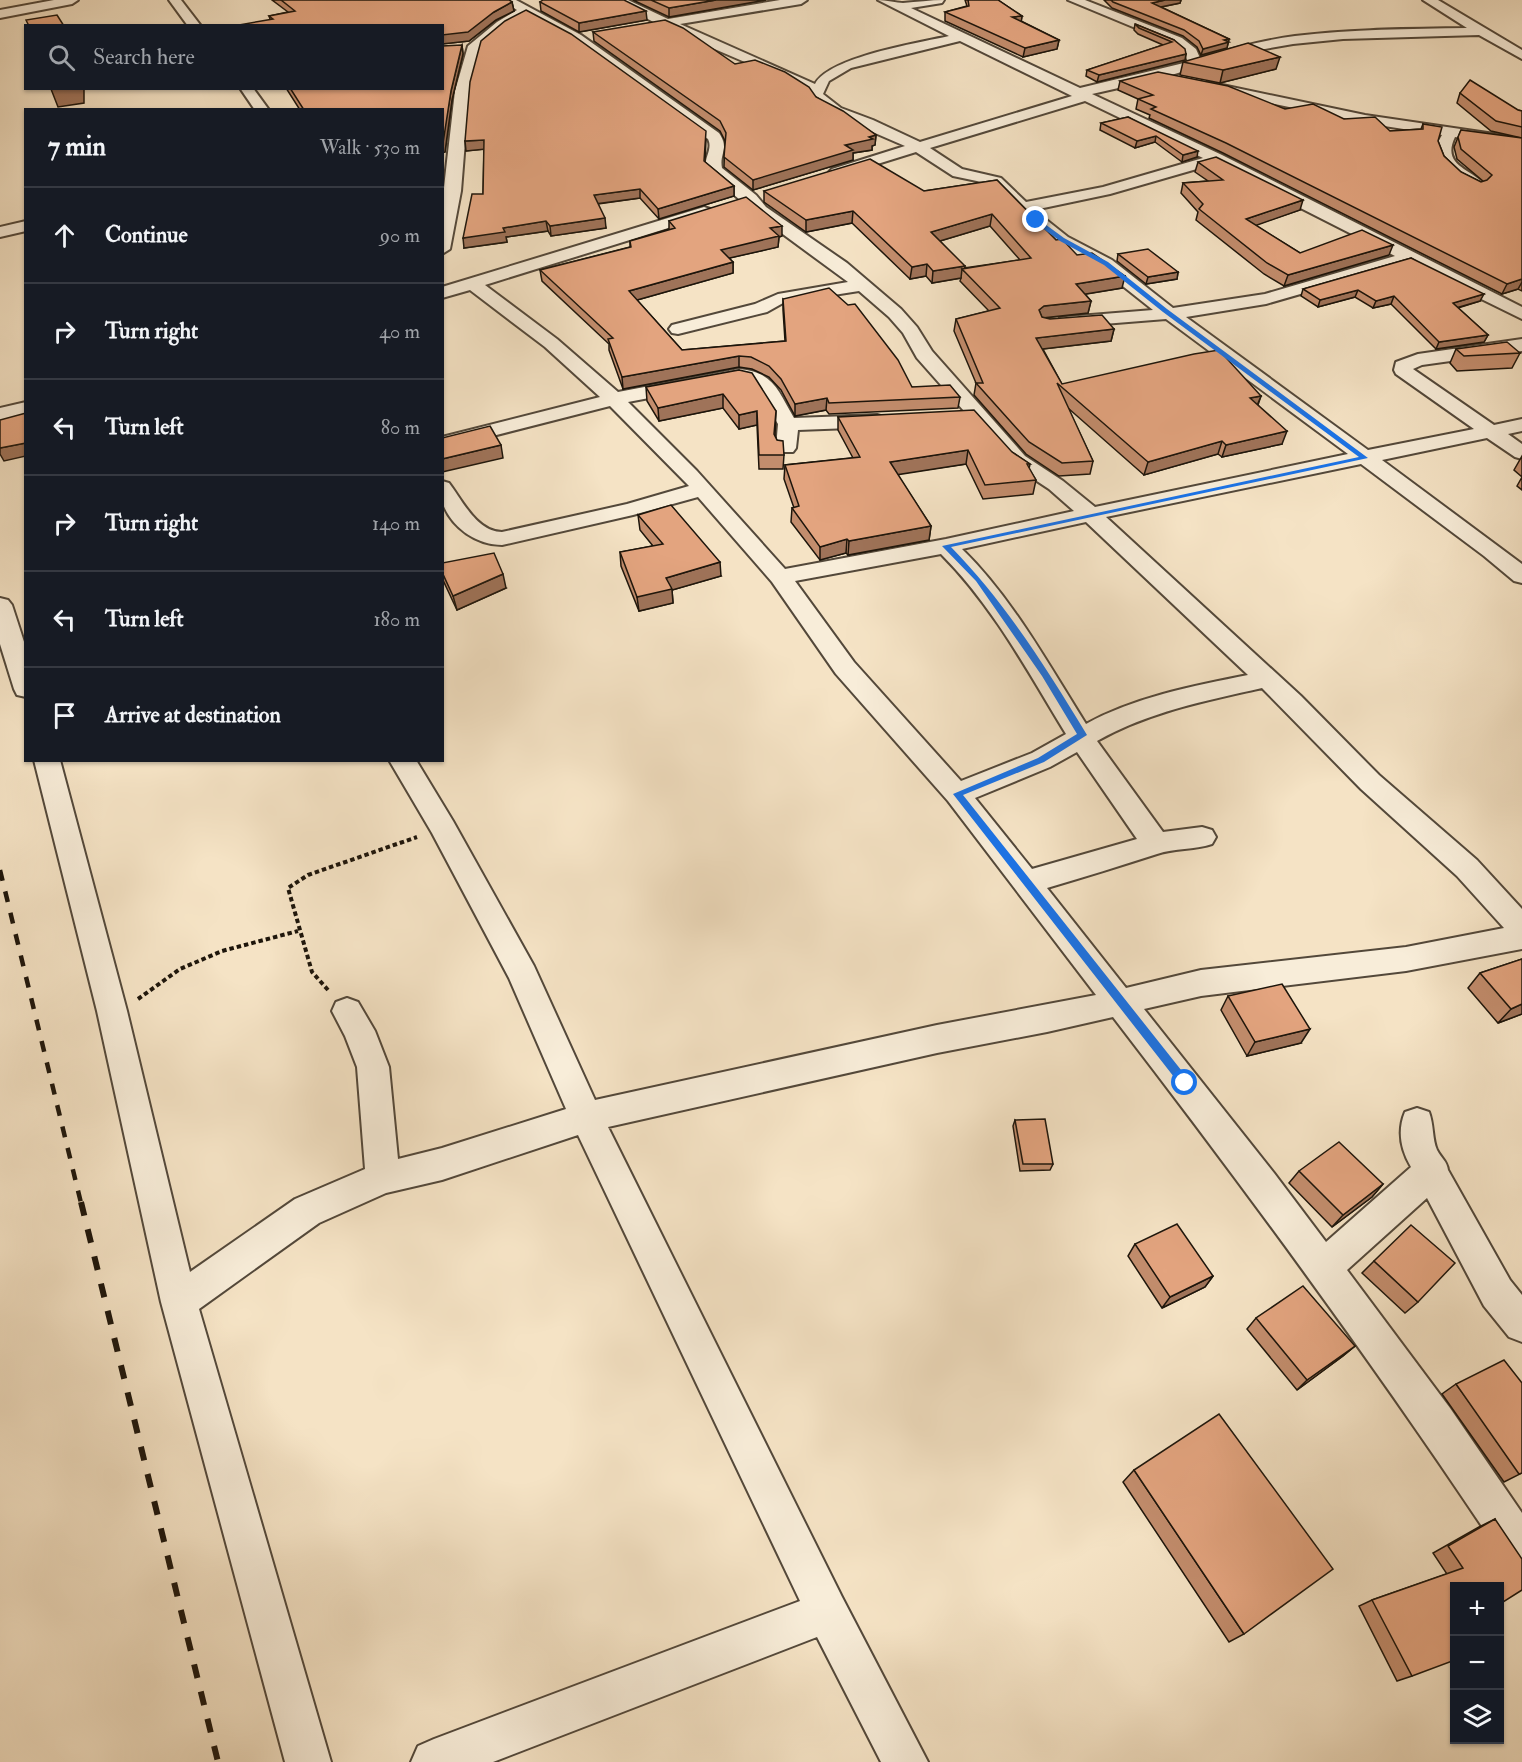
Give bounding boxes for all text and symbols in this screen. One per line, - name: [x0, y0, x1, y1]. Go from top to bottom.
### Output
- search box: [24, 24, 444, 90]
- icon: search: [45, 41, 78, 74]
- text: Search here: [93, 43, 195, 71]
- text: 7 min: [48, 131, 106, 163]
- text: Walk · 530 m: [320, 135, 420, 160]
- route end: [1022, 206, 1048, 232]
- icon: ahead: [48, 219, 81, 252]
- text: Continue: [105, 221, 188, 249]
- text: 90 m: [380, 223, 420, 248]
- icon: right: [48, 315, 81, 348]
- text: Turn right: [105, 317, 198, 345]
- text: 40 m: [379, 319, 420, 344]
- icon: left: [48, 411, 81, 444]
- text: Turn left: [105, 413, 184, 441]
- text: 80 m: [381, 415, 420, 440]
- icon: right: [48, 507, 81, 540]
- text: Turn right: [105, 509, 198, 537]
- text: 140 m: [372, 511, 420, 536]
- icon: left: [48, 603, 81, 636]
- text: Turn left: [105, 605, 184, 633]
- text: 180 m: [373, 607, 420, 632]
- icon: arrive: [48, 699, 81, 732]
- text: Arrive at destination: [105, 701, 281, 729]
- route start: [1171, 1069, 1197, 1095]
- map controls: [1450, 1582, 1504, 1744]
- button: +: [1450, 1582, 1504, 1636]
- button: −: [1450, 1636, 1504, 1690]
- button: layers: [1450, 1690, 1504, 1744]

